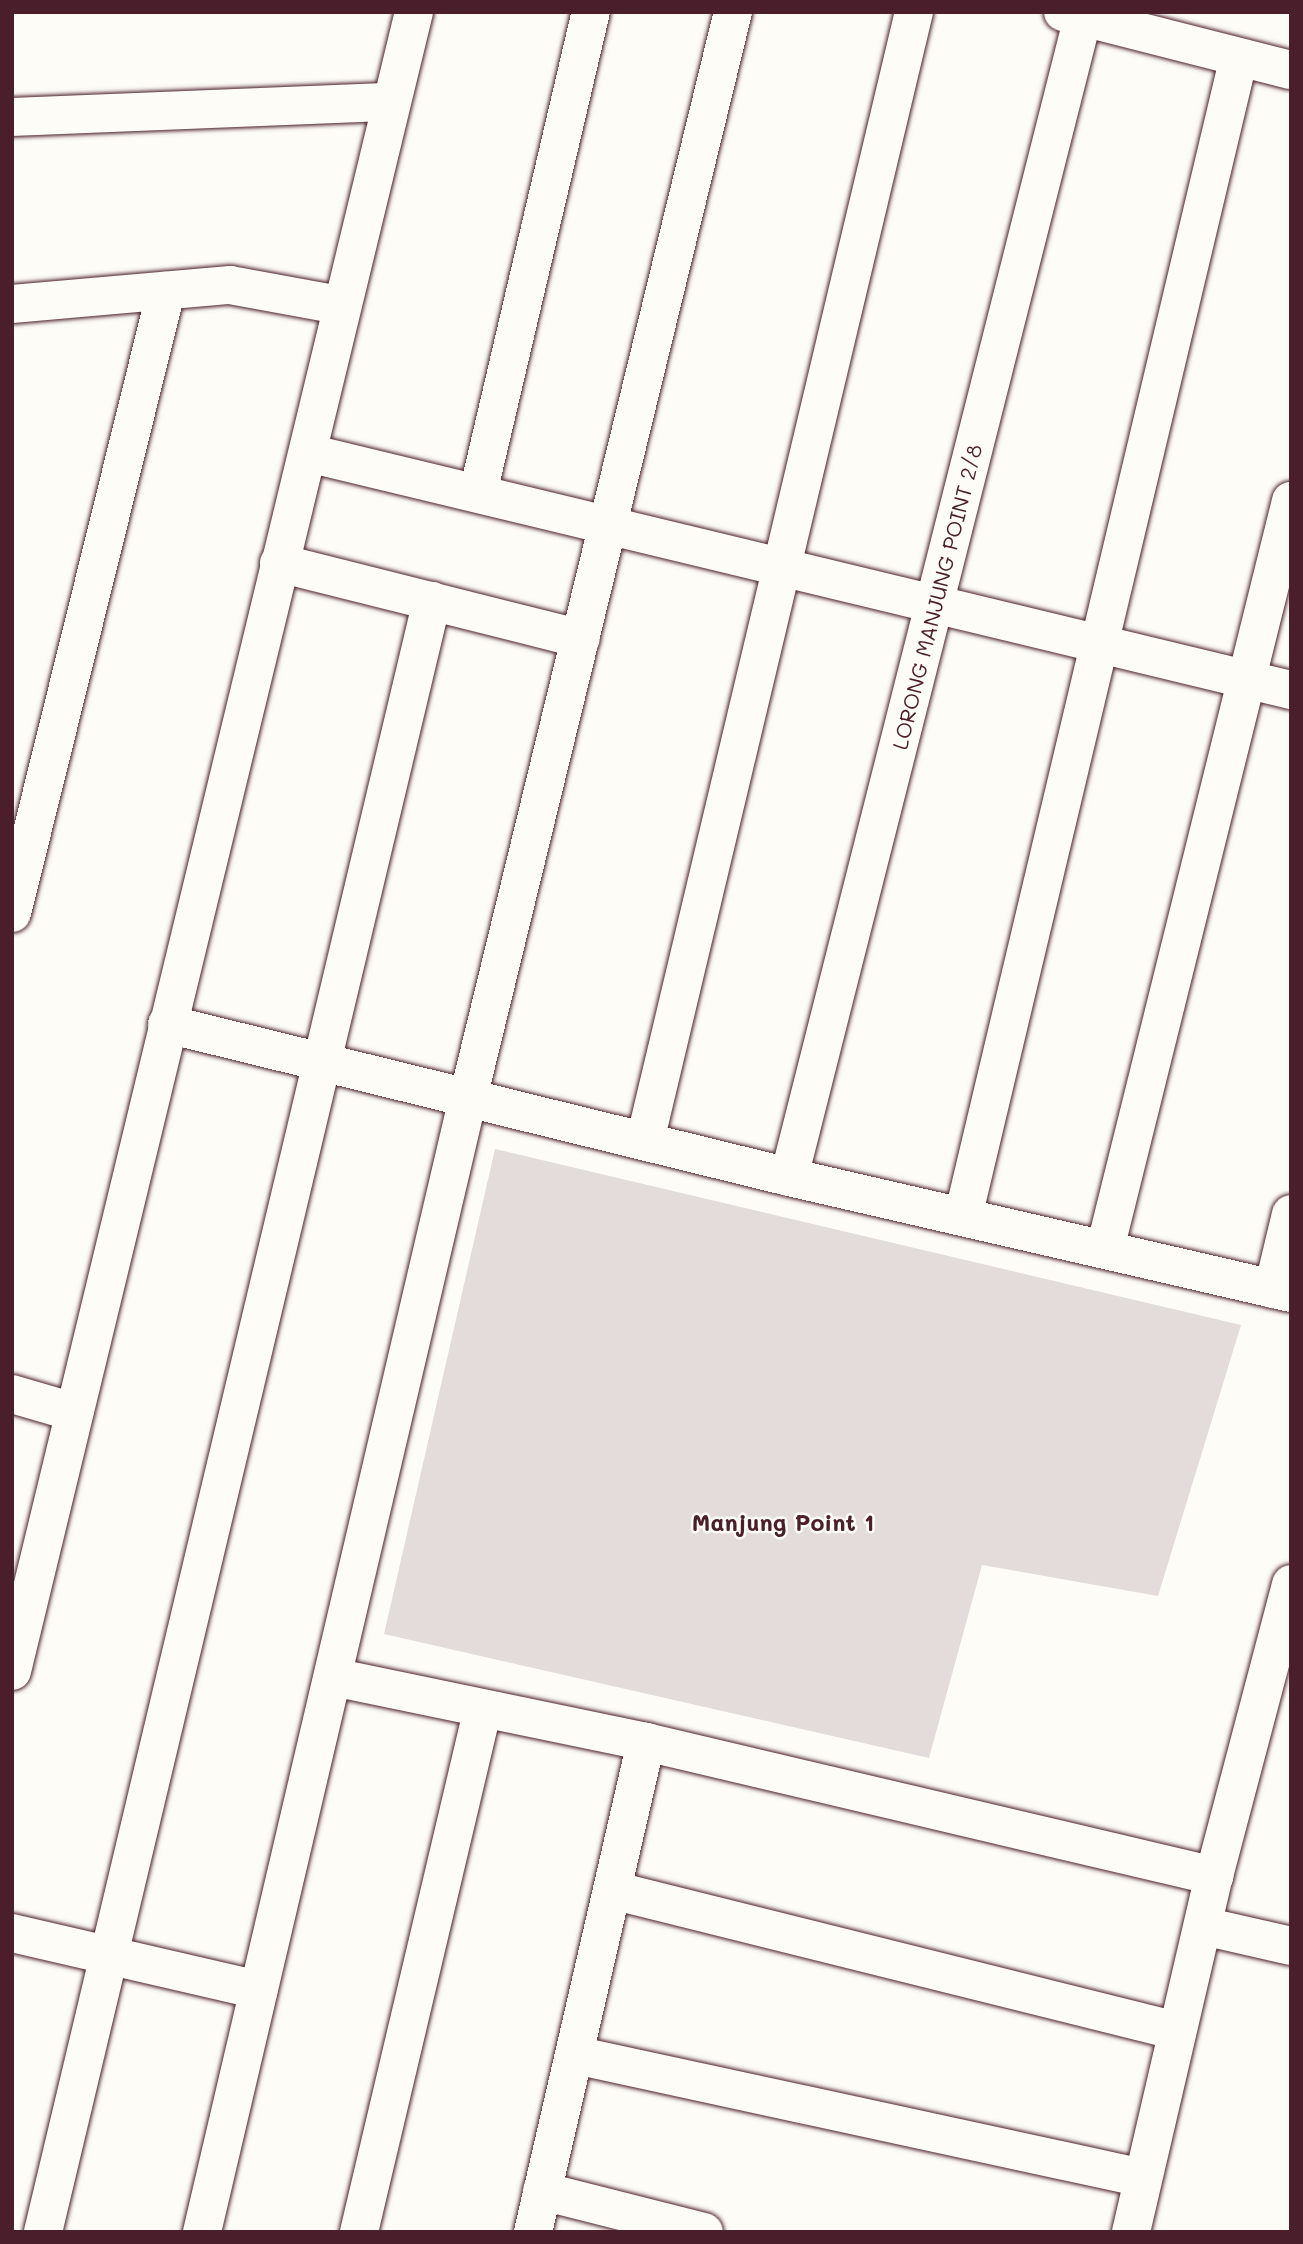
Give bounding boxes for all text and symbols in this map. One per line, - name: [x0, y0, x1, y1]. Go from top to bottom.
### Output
- street label: LORONG MANJUNG POINT 2/8: [887, 442, 987, 752]
- district label: Manjung Point 1: [692, 1508, 874, 1536]

